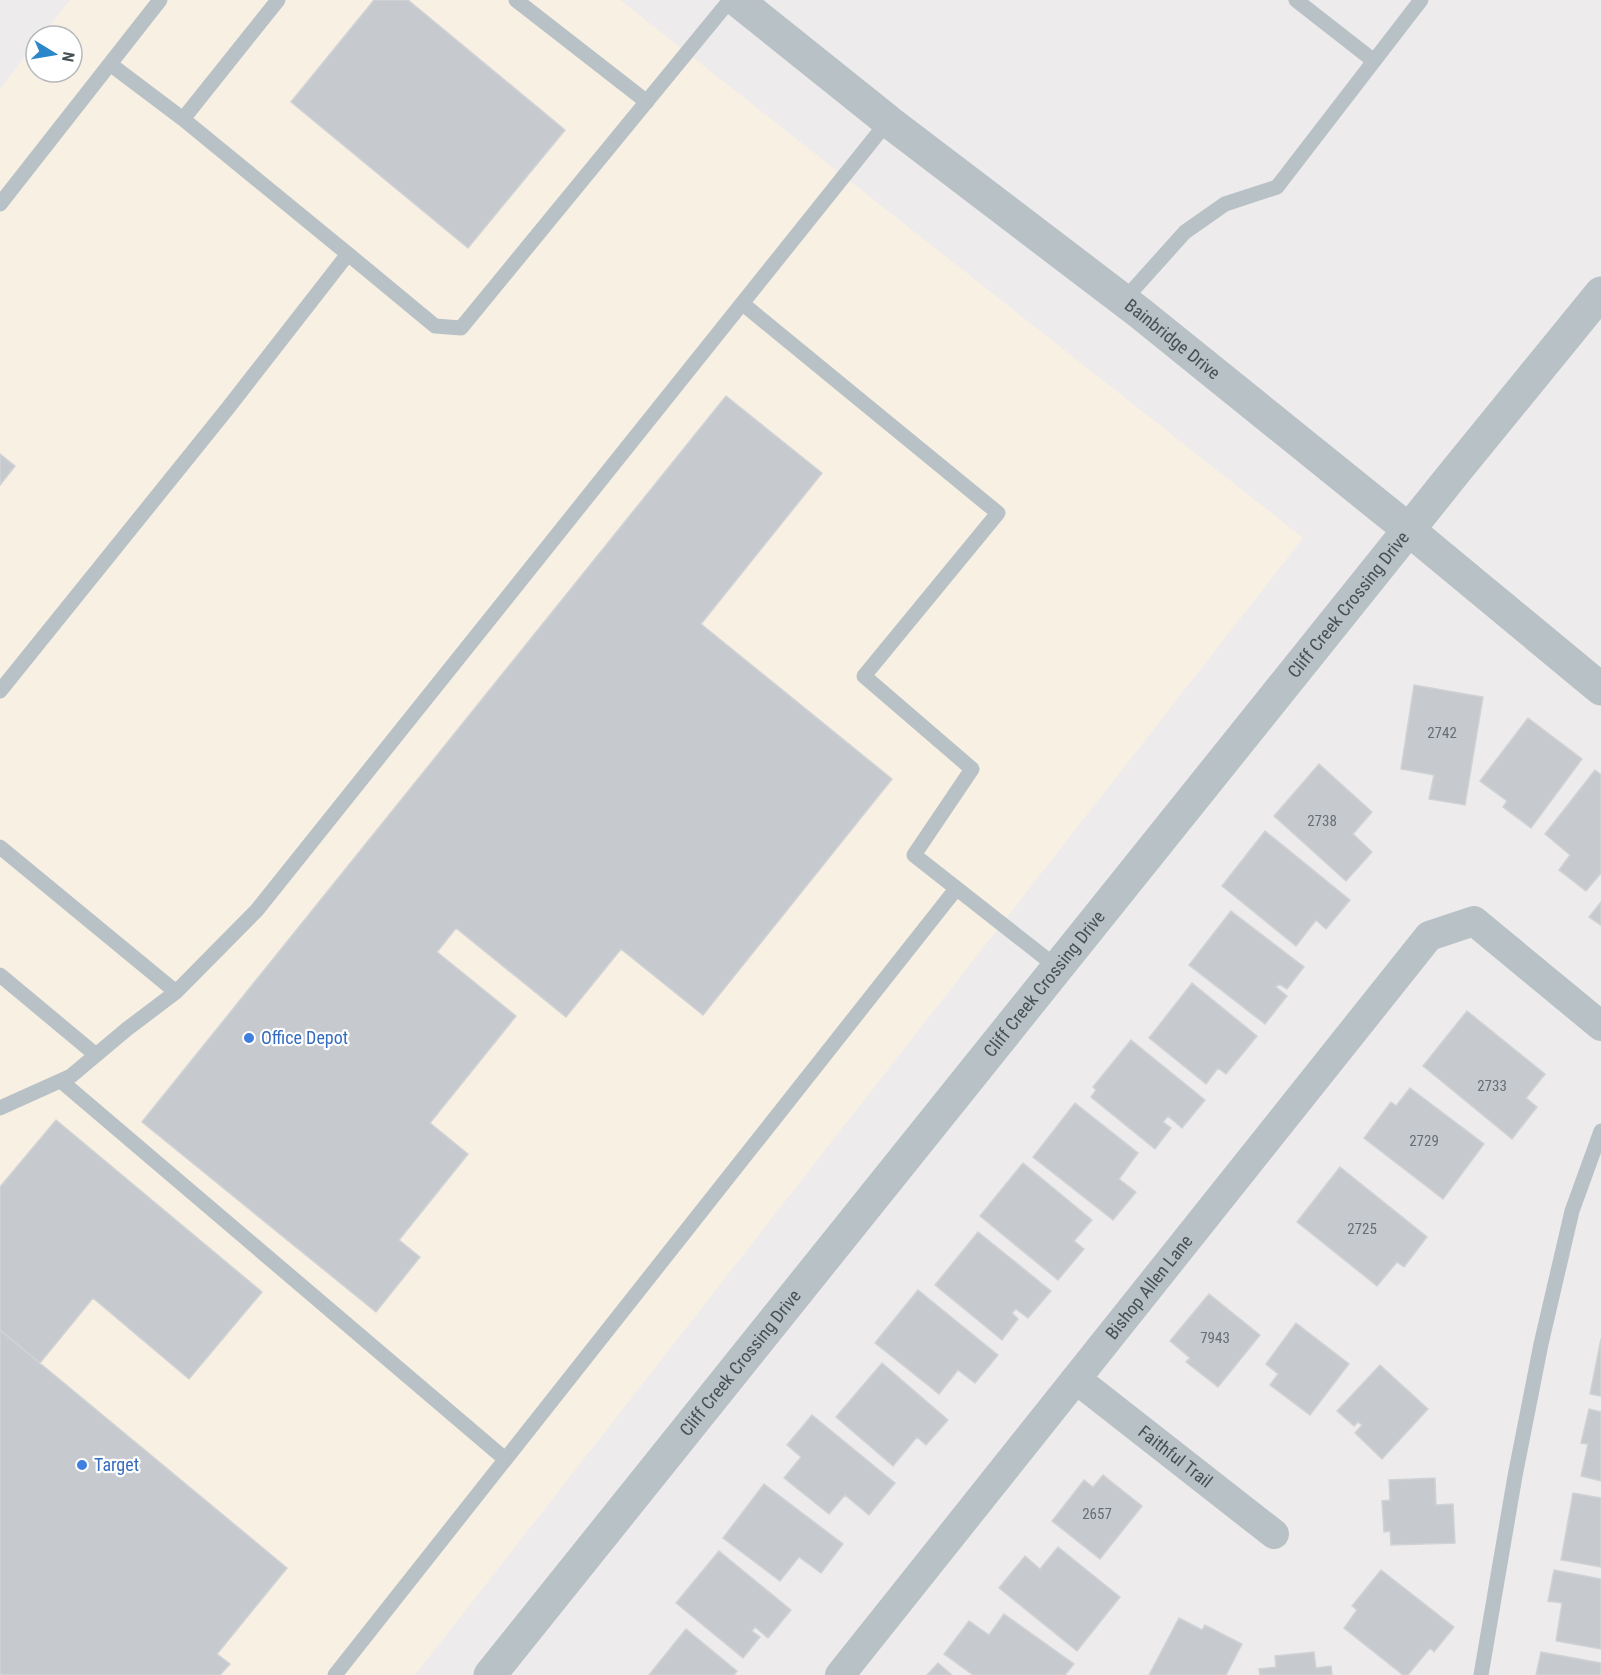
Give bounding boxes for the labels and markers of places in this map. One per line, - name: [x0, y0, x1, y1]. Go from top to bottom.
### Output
- place label: Office Depot: [261, 1027, 348, 1048]
- marker: Office Depot: [242, 1031, 256, 1045]
- place label: Target: [94, 1454, 139, 1475]
- marker: Target: [75, 1458, 89, 1472]

